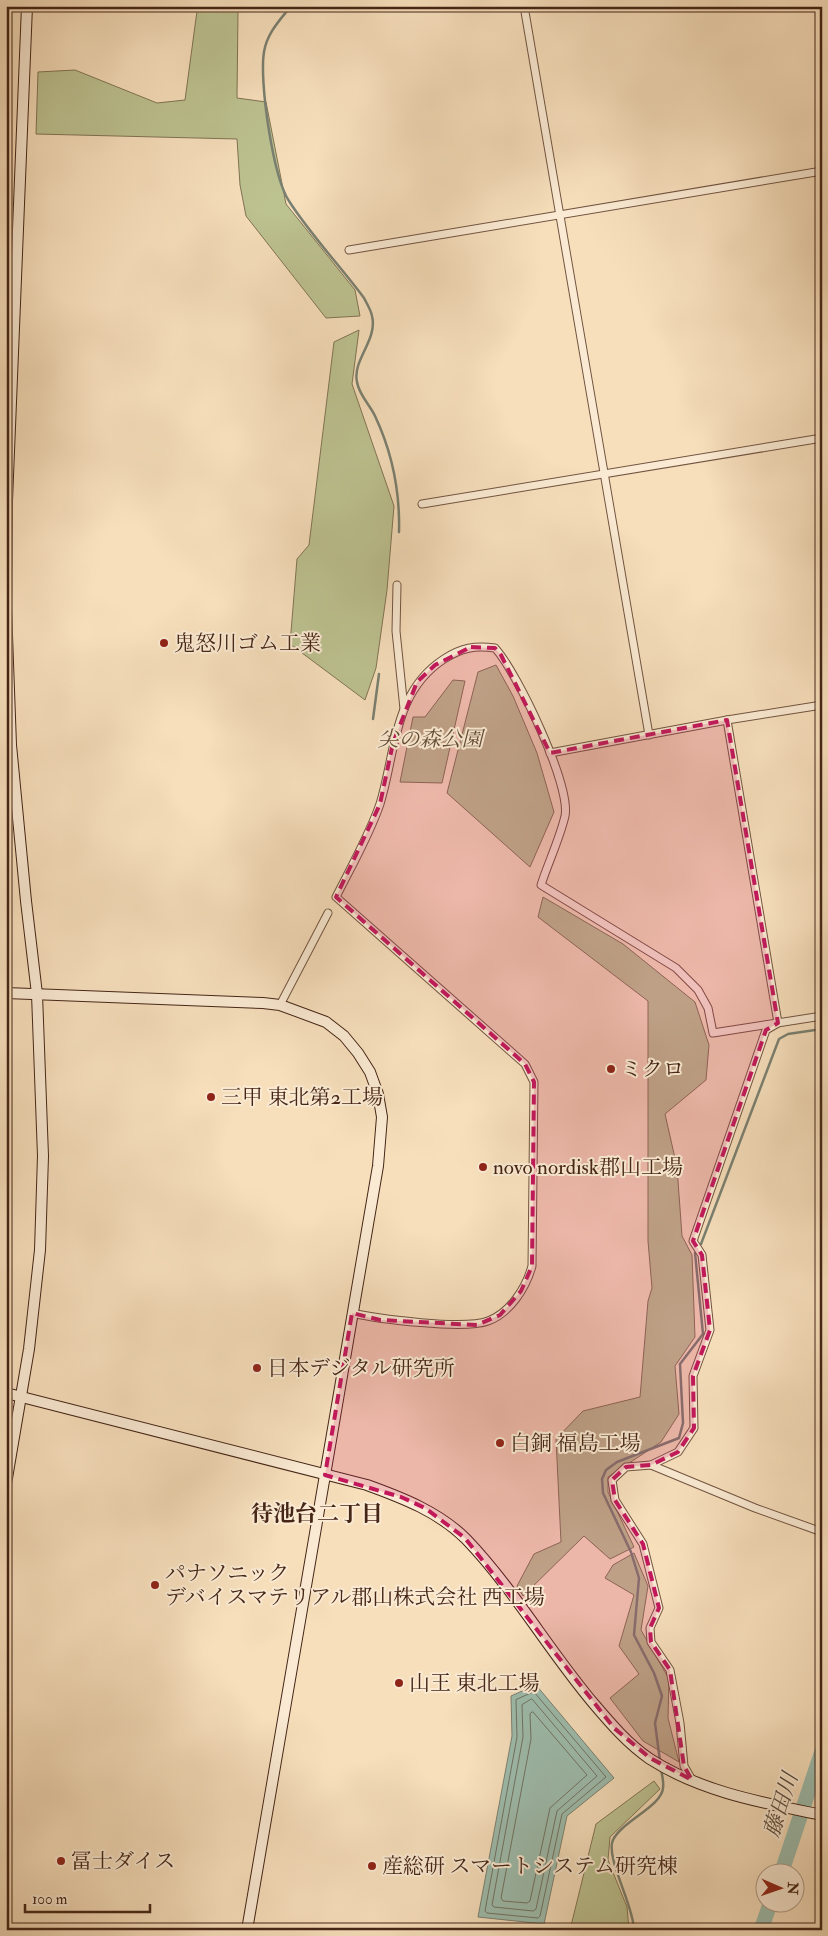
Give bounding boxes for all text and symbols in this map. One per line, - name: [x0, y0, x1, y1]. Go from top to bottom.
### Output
- place label: 鬼怒川ゴム工業: [174, 630, 321, 657]
- marker: 鬼怒川ゴム工業: [158, 637, 170, 649]
- park label: 尖の森公園: [378, 726, 485, 753]
- place label: ミクロ: [621, 1056, 684, 1083]
- marker: ミクロ: [605, 1063, 617, 1075]
- place label: 三甲 東北第2工場: [221, 1084, 383, 1111]
- marker: 三甲 東北第2工場: [205, 1091, 217, 1103]
- place label: novo nordisk郡山工場: [493, 1154, 683, 1181]
- marker: novo nordisk郡山工場: [477, 1161, 489, 1173]
- place label: 日本デジタル研究所: [267, 1355, 455, 1382]
- marker: 日本デジタル研究所: [251, 1362, 263, 1374]
- place label: 白銅 福島工場: [510, 1430, 640, 1457]
- marker: 白銅 福島工場: [494, 1437, 506, 1449]
- district label: 待池台二丁目: [251, 1500, 383, 1528]
- place label: パナソニック デバイスマテリアル郡山株式会社 西工場: [165, 1560, 545, 1611]
- marker: パナソニック デバイスマテリアル郡山株式会社 西工場: [149, 1579, 161, 1591]
- place label: 山王 東北工場: [409, 1670, 539, 1697]
- marker: 山王 東北工場: [393, 1677, 405, 1689]
- water label: 藤田川: [757, 1767, 805, 1841]
- place label: 冨士ダイス: [71, 1848, 175, 1875]
- place label: 産総研 スマートシステム研究棟: [382, 1853, 678, 1880]
- marker: 冨士ダイス: [55, 1855, 67, 1867]
- marker: 産総研 スマートシステム研究棟: [366, 1860, 378, 1872]
- north arrow: [756, 1864, 806, 1914]
- scale bar: [25, 1881, 150, 1913]
- text: N: [784, 1881, 801, 1895]
- text: 100 m: [32, 1890, 68, 1909]

